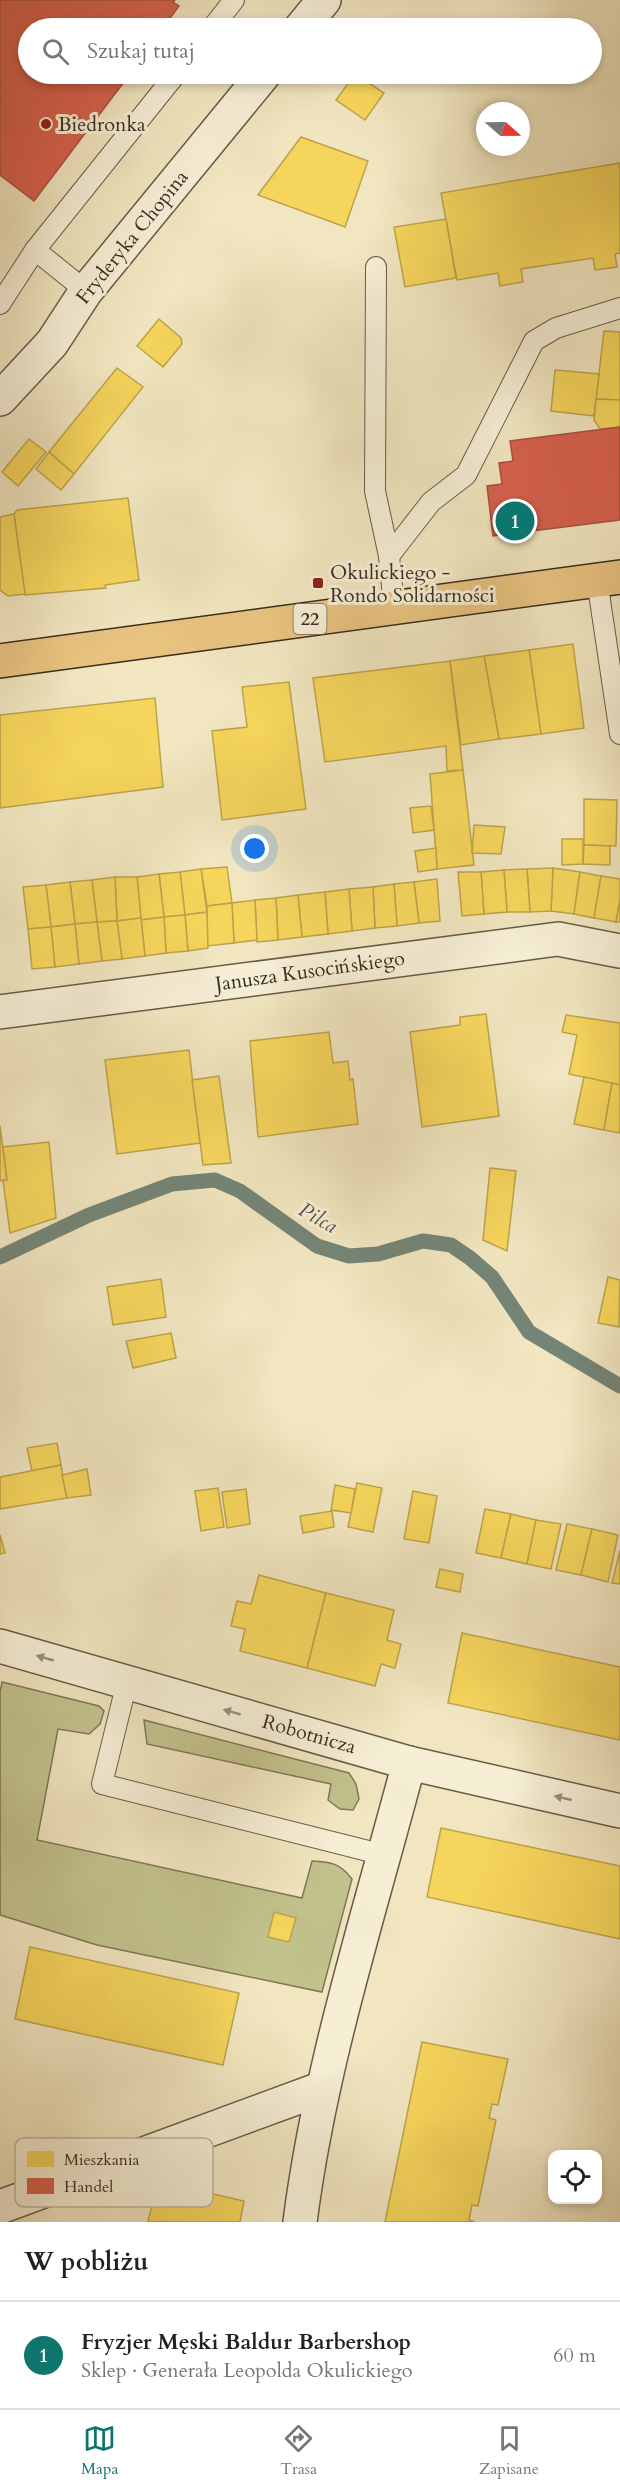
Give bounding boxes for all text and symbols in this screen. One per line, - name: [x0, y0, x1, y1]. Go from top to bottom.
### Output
- search box: [18, 18, 602, 84]
- icon: search: [39, 35, 72, 68]
- text: Szukaj tutaj: [87, 36, 195, 66]
- north arrow: [476, 102, 530, 156]
- place label: Biedronka: [58, 111, 146, 138]
- marker: Biedronka: [39, 117, 53, 131]
- street label: Fryderyka Chopina: [70, 164, 195, 310]
- pin: 1: [496, 498, 534, 544]
- place label: Okulickiego - Rondo Solidarności: [330, 559, 495, 609]
- marker: Okulickiego - Rondo Solidarności: [311, 576, 325, 590]
- road number: 22: [294, 604, 326, 634]
- your location: [240, 834, 269, 863]
- street label: Janusza Kusocińskiego: [211, 944, 407, 998]
- water label: Pilca: [293, 1195, 343, 1241]
- one-way arrow: [35, 1653, 54, 1663]
- one-way arrow: [223, 1707, 241, 1716]
- street label: Robotnicza: [259, 1708, 359, 1760]
- one-way arrow: [554, 1792, 572, 1802]
- legend: [15, 2138, 213, 2207]
- text: Mieszkania: [64, 2149, 139, 2171]
- map controls: [548, 2150, 602, 2204]
- button: locate: [548, 2150, 602, 2204]
- text: Handel: [64, 2176, 113, 2198]
- text: W pobliżu: [24, 2244, 149, 2279]
- text: Fryzjer Męski Baldur Barbershop: [81, 2327, 411, 2357]
- text: 1: [38, 2342, 49, 2369]
- text: 60 m: [553, 2342, 596, 2369]
- text: Sklep · Generała Leopolda Okulickiego: [81, 2357, 413, 2384]
- tab: Mapa: [81, 2422, 118, 2480]
- tab: Trasa: [280, 2422, 317, 2480]
- tab: Zapisane: [479, 2422, 539, 2480]

